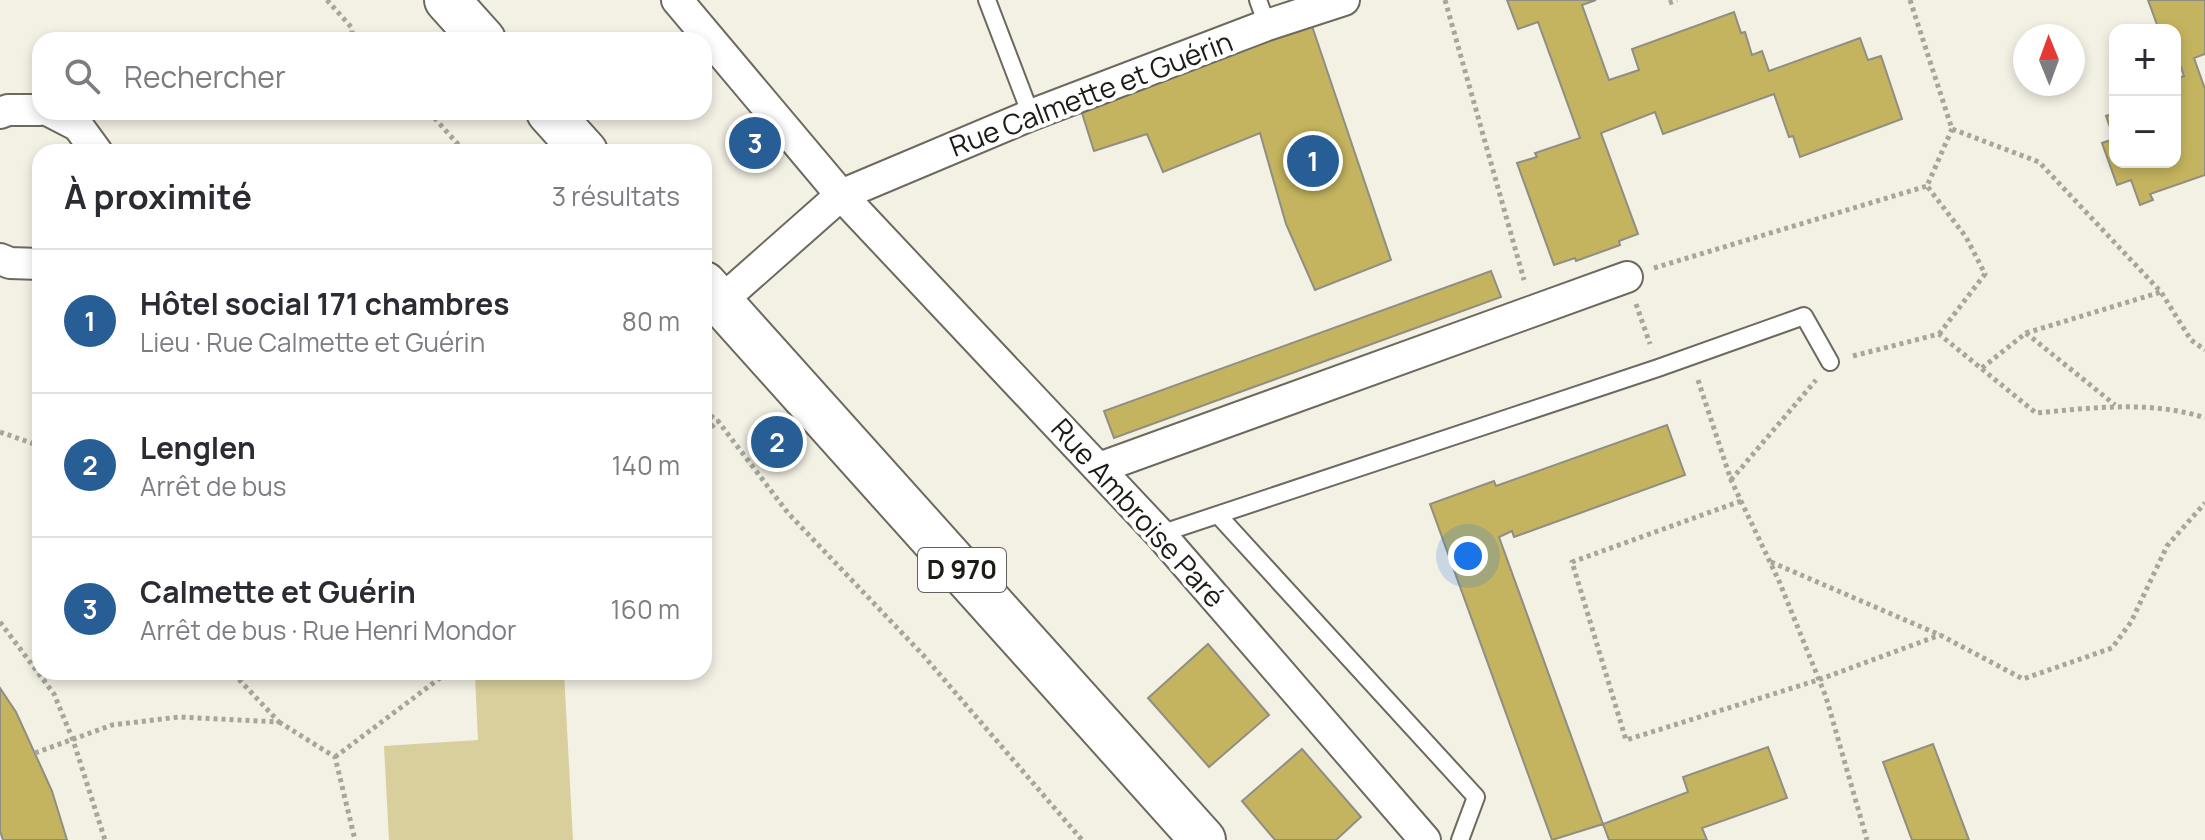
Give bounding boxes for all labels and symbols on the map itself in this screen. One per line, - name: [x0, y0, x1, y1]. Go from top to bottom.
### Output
- street label: Rue Calmette et Guérin: [944, 22, 1238, 165]
- north arrow: [2013, 24, 2085, 96]
- pin: 3: [729, 113, 781, 173]
- pin: 1: [1287, 131, 1339, 191]
- street label: Rue Ambroise Paré: [1044, 410, 1234, 615]
- pin: 2: [751, 412, 803, 472]
- your location: [1448, 536, 1488, 576]
- road number: D 970: [918, 548, 1006, 592]

